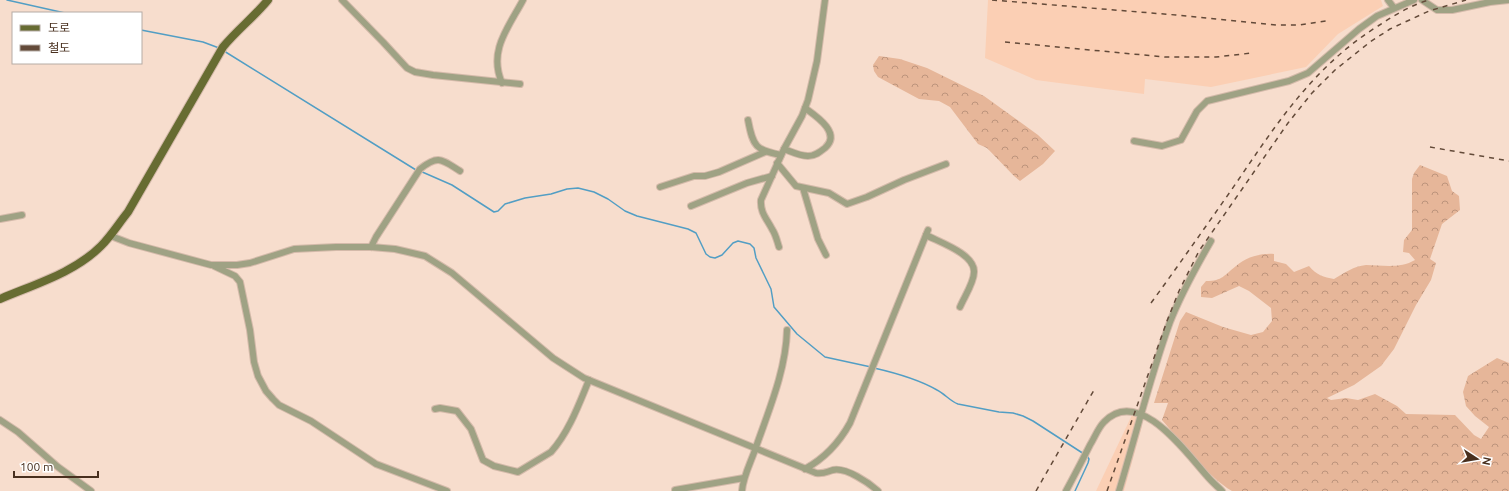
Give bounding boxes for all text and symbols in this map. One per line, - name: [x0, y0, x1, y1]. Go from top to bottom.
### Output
- legend: [12, 12, 142, 64]
- text: 도로: [48, 21, 70, 34]
- text: 철도: [48, 41, 70, 54]
- north arrow: [1457, 439, 1497, 479]
- scale bar: [14, 453, 98, 479]
- text: N: [1480, 456, 1494, 466]
- text: 100 m: [20, 460, 53, 473]

